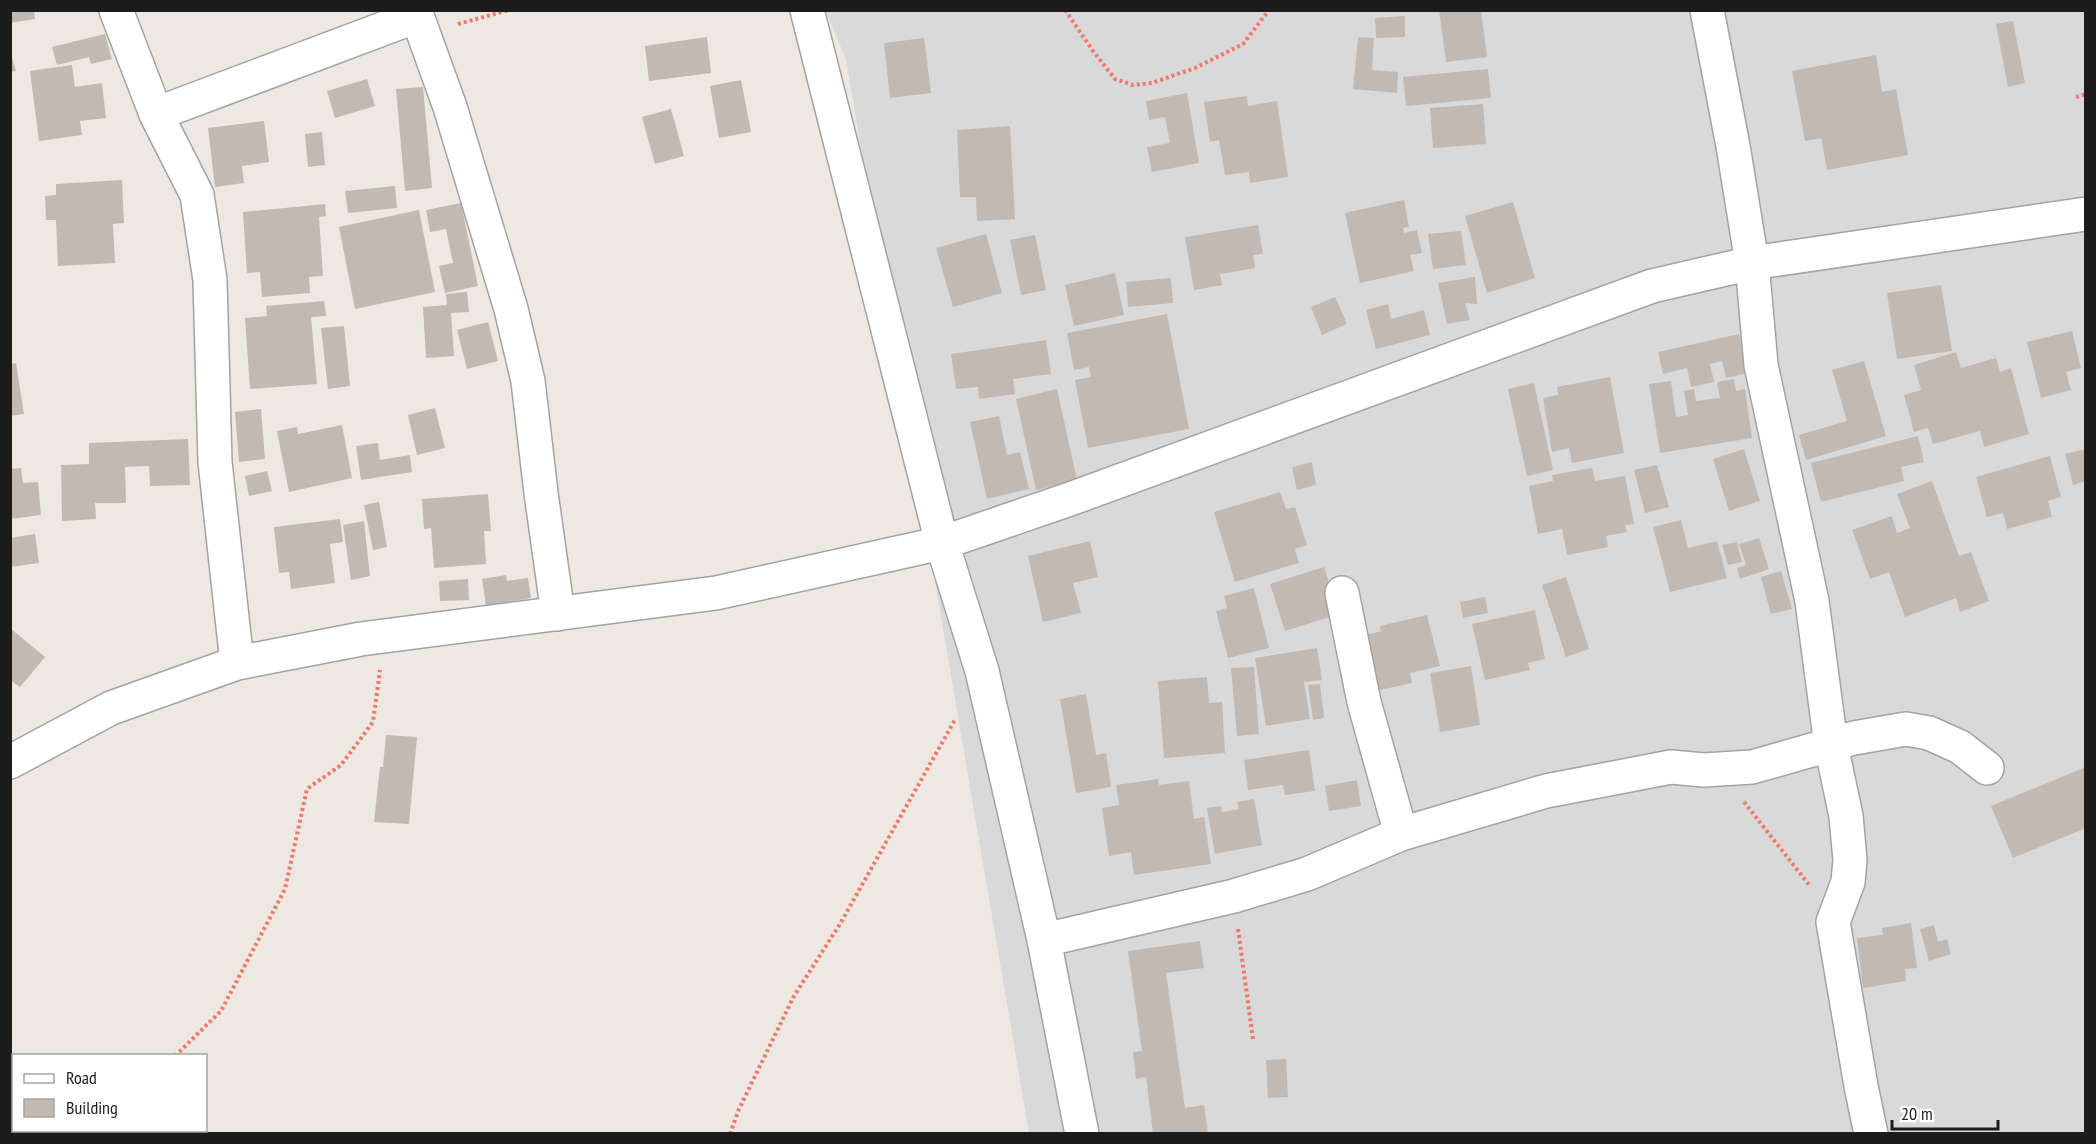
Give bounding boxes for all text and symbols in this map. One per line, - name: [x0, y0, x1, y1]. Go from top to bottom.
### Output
- legend: [12, 1054, 207, 1132]
- text: Road: [66, 1066, 97, 1089]
- scale bar: [1892, 1093, 1998, 1131]
- text: Building: [66, 1096, 118, 1119]
- text: 20 m: [1901, 1102, 1933, 1125]

